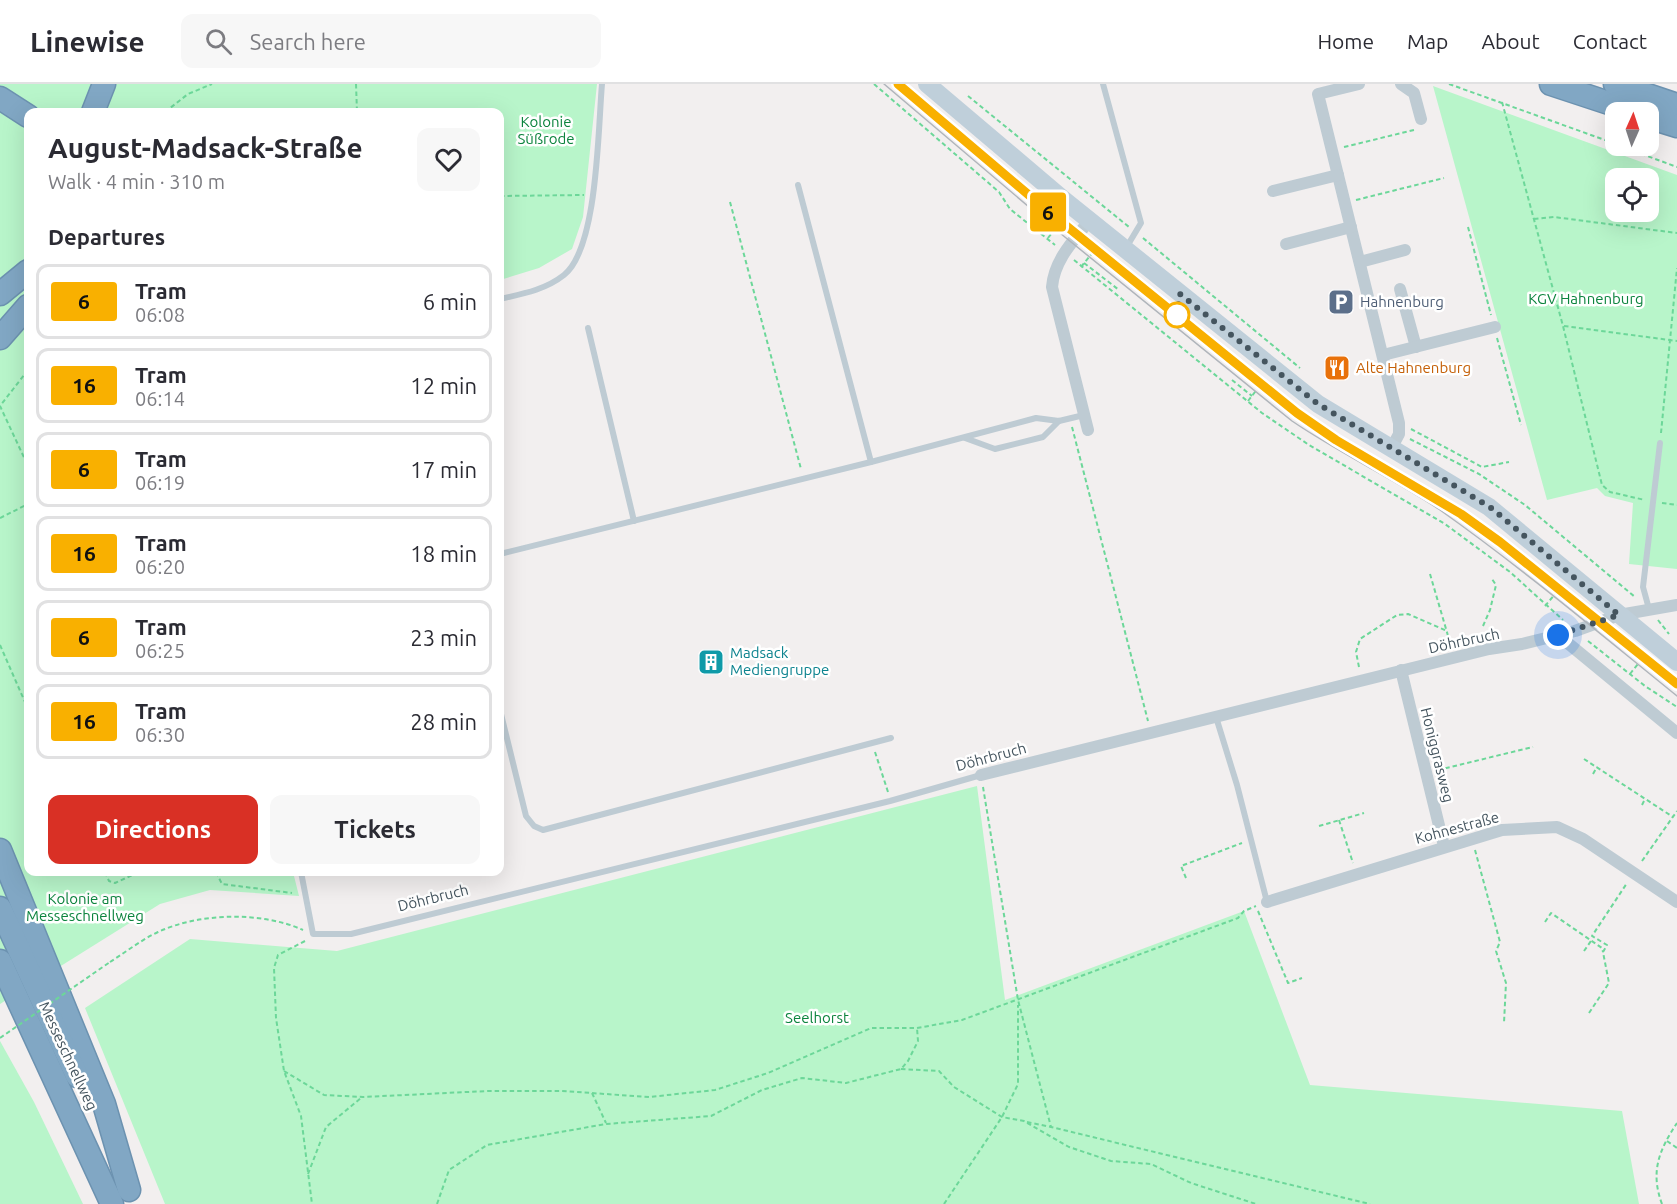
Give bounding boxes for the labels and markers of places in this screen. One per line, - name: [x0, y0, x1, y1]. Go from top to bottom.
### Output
- parking icon: Hahnenburg: [1326, 287, 1356, 317]
- place label: Hahnenburg: [1360, 293, 1444, 310]
- unlabelled marker: [1164, 302, 1190, 328]
- restaurant icon: Alte Hahnenburg: [1322, 353, 1352, 383]
- place label: Alte Hahnenburg: [1356, 359, 1471, 376]
- place label: Madsack Mediengruppe: [730, 644, 829, 678]
- building icon: Madsack Mediengruppe: [696, 647, 726, 677]

